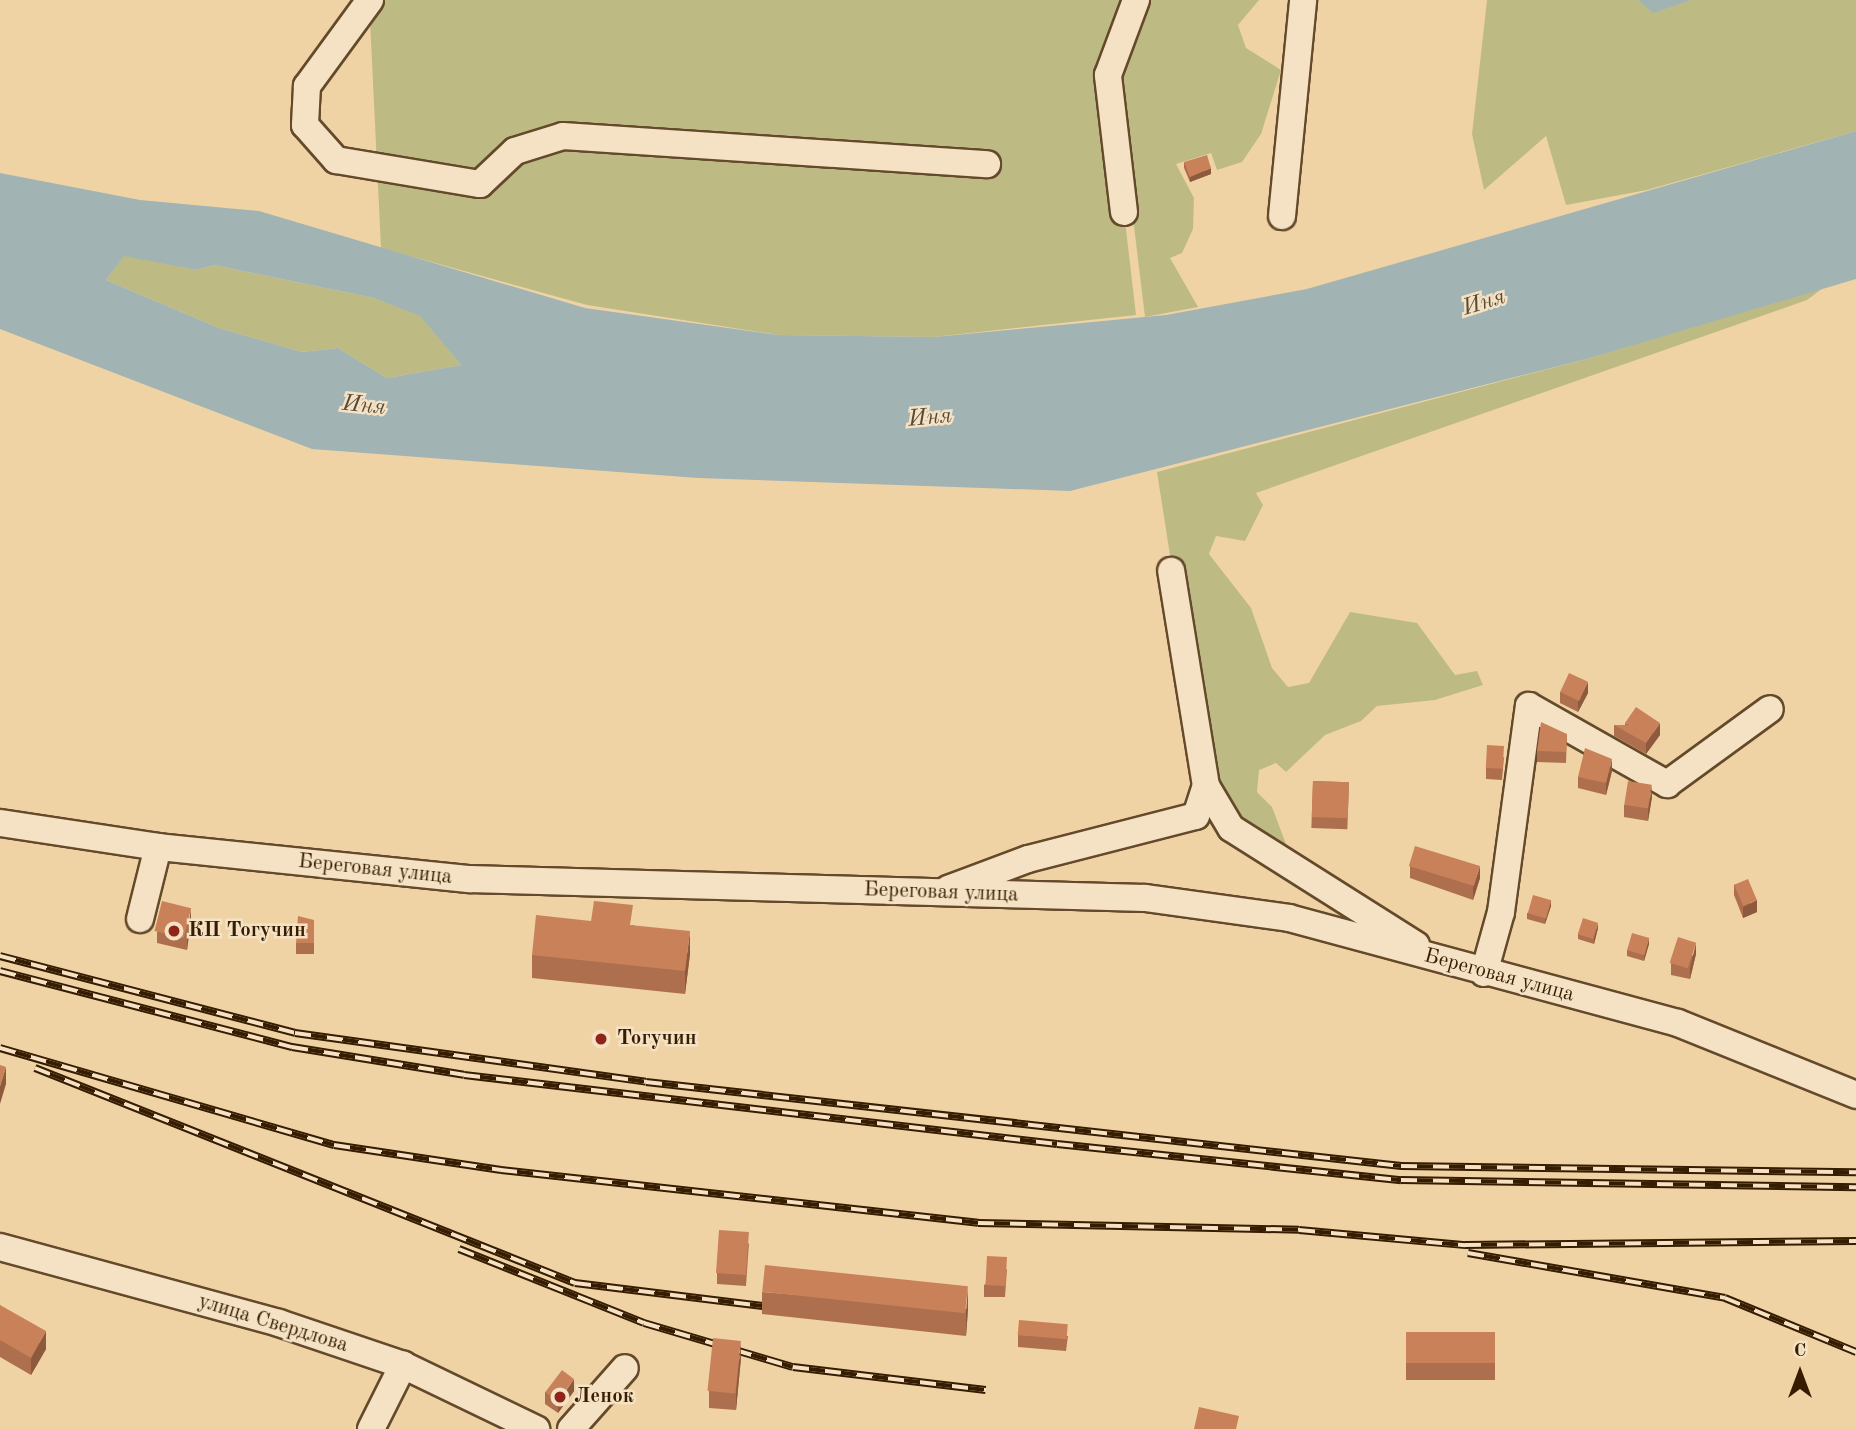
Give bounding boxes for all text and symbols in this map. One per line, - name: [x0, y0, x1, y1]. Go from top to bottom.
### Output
- water label: Иня: [1459, 283, 1509, 323]
- water label: Иня: [341, 390, 387, 422]
- water label: Иня: [907, 402, 953, 434]
- street label: Береговая улица: [297, 849, 453, 891]
- street label: Береговая улица: [863, 878, 1019, 908]
- place label: КП Тогучин: [188, 918, 306, 944]
- marker: КП Тогучин: [166, 923, 182, 939]
- street label: Береговая улица: [1421, 944, 1577, 1008]
- place label: Тогучин: [617, 1026, 697, 1052]
- marker: Тогучин: [591, 1029, 611, 1049]
- street label: улица Свердлова: [195, 1289, 351, 1359]
- north arrow: [1765, 1338, 1835, 1408]
- text: С: [1794, 1342, 1806, 1361]
- place label: Ленок: [574, 1384, 634, 1410]
- marker: Ленок: [552, 1389, 568, 1405]

